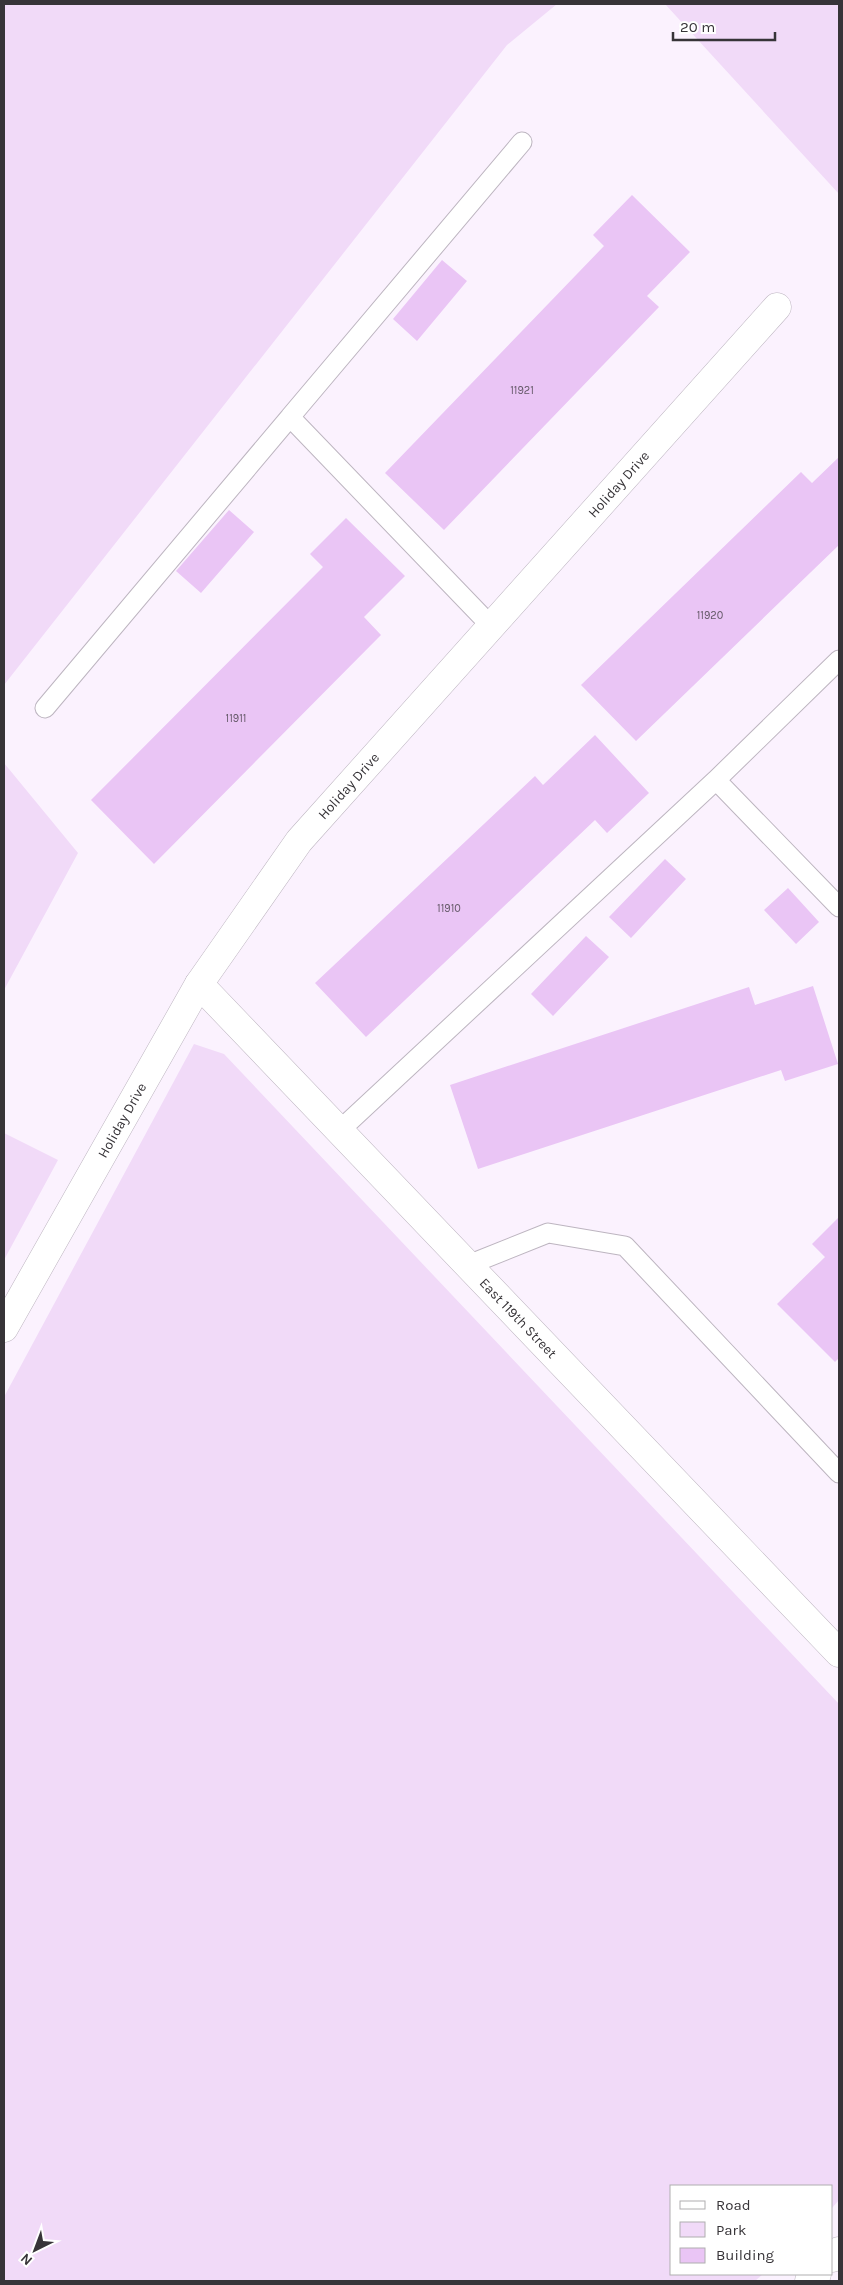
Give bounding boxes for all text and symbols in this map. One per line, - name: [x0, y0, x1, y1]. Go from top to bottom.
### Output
- scale bar: [673, 10, 776, 42]
- text: 20 m: [680, 18, 715, 36]
- house number: 11921: [510, 384, 534, 397]
- street label: Holiday Drive: [585, 448, 653, 521]
- house number: 11920: [697, 609, 723, 622]
- house number: 11911: [226, 712, 246, 725]
- street label: Holiday Drive: [315, 749, 383, 823]
- house number: 11910: [437, 902, 461, 915]
- street label: Holiday Drive: [94, 1080, 150, 1161]
- street label: East 119th Street: [476, 1275, 560, 1362]
- legend: [670, 2185, 833, 2275]
- text: Road: [716, 2196, 751, 2214]
- text: Park: [716, 2221, 746, 2239]
- north arrow: [10, 2225, 60, 2275]
- text: Building: [716, 2246, 774, 2264]
- text: N: [17, 2250, 36, 2269]

